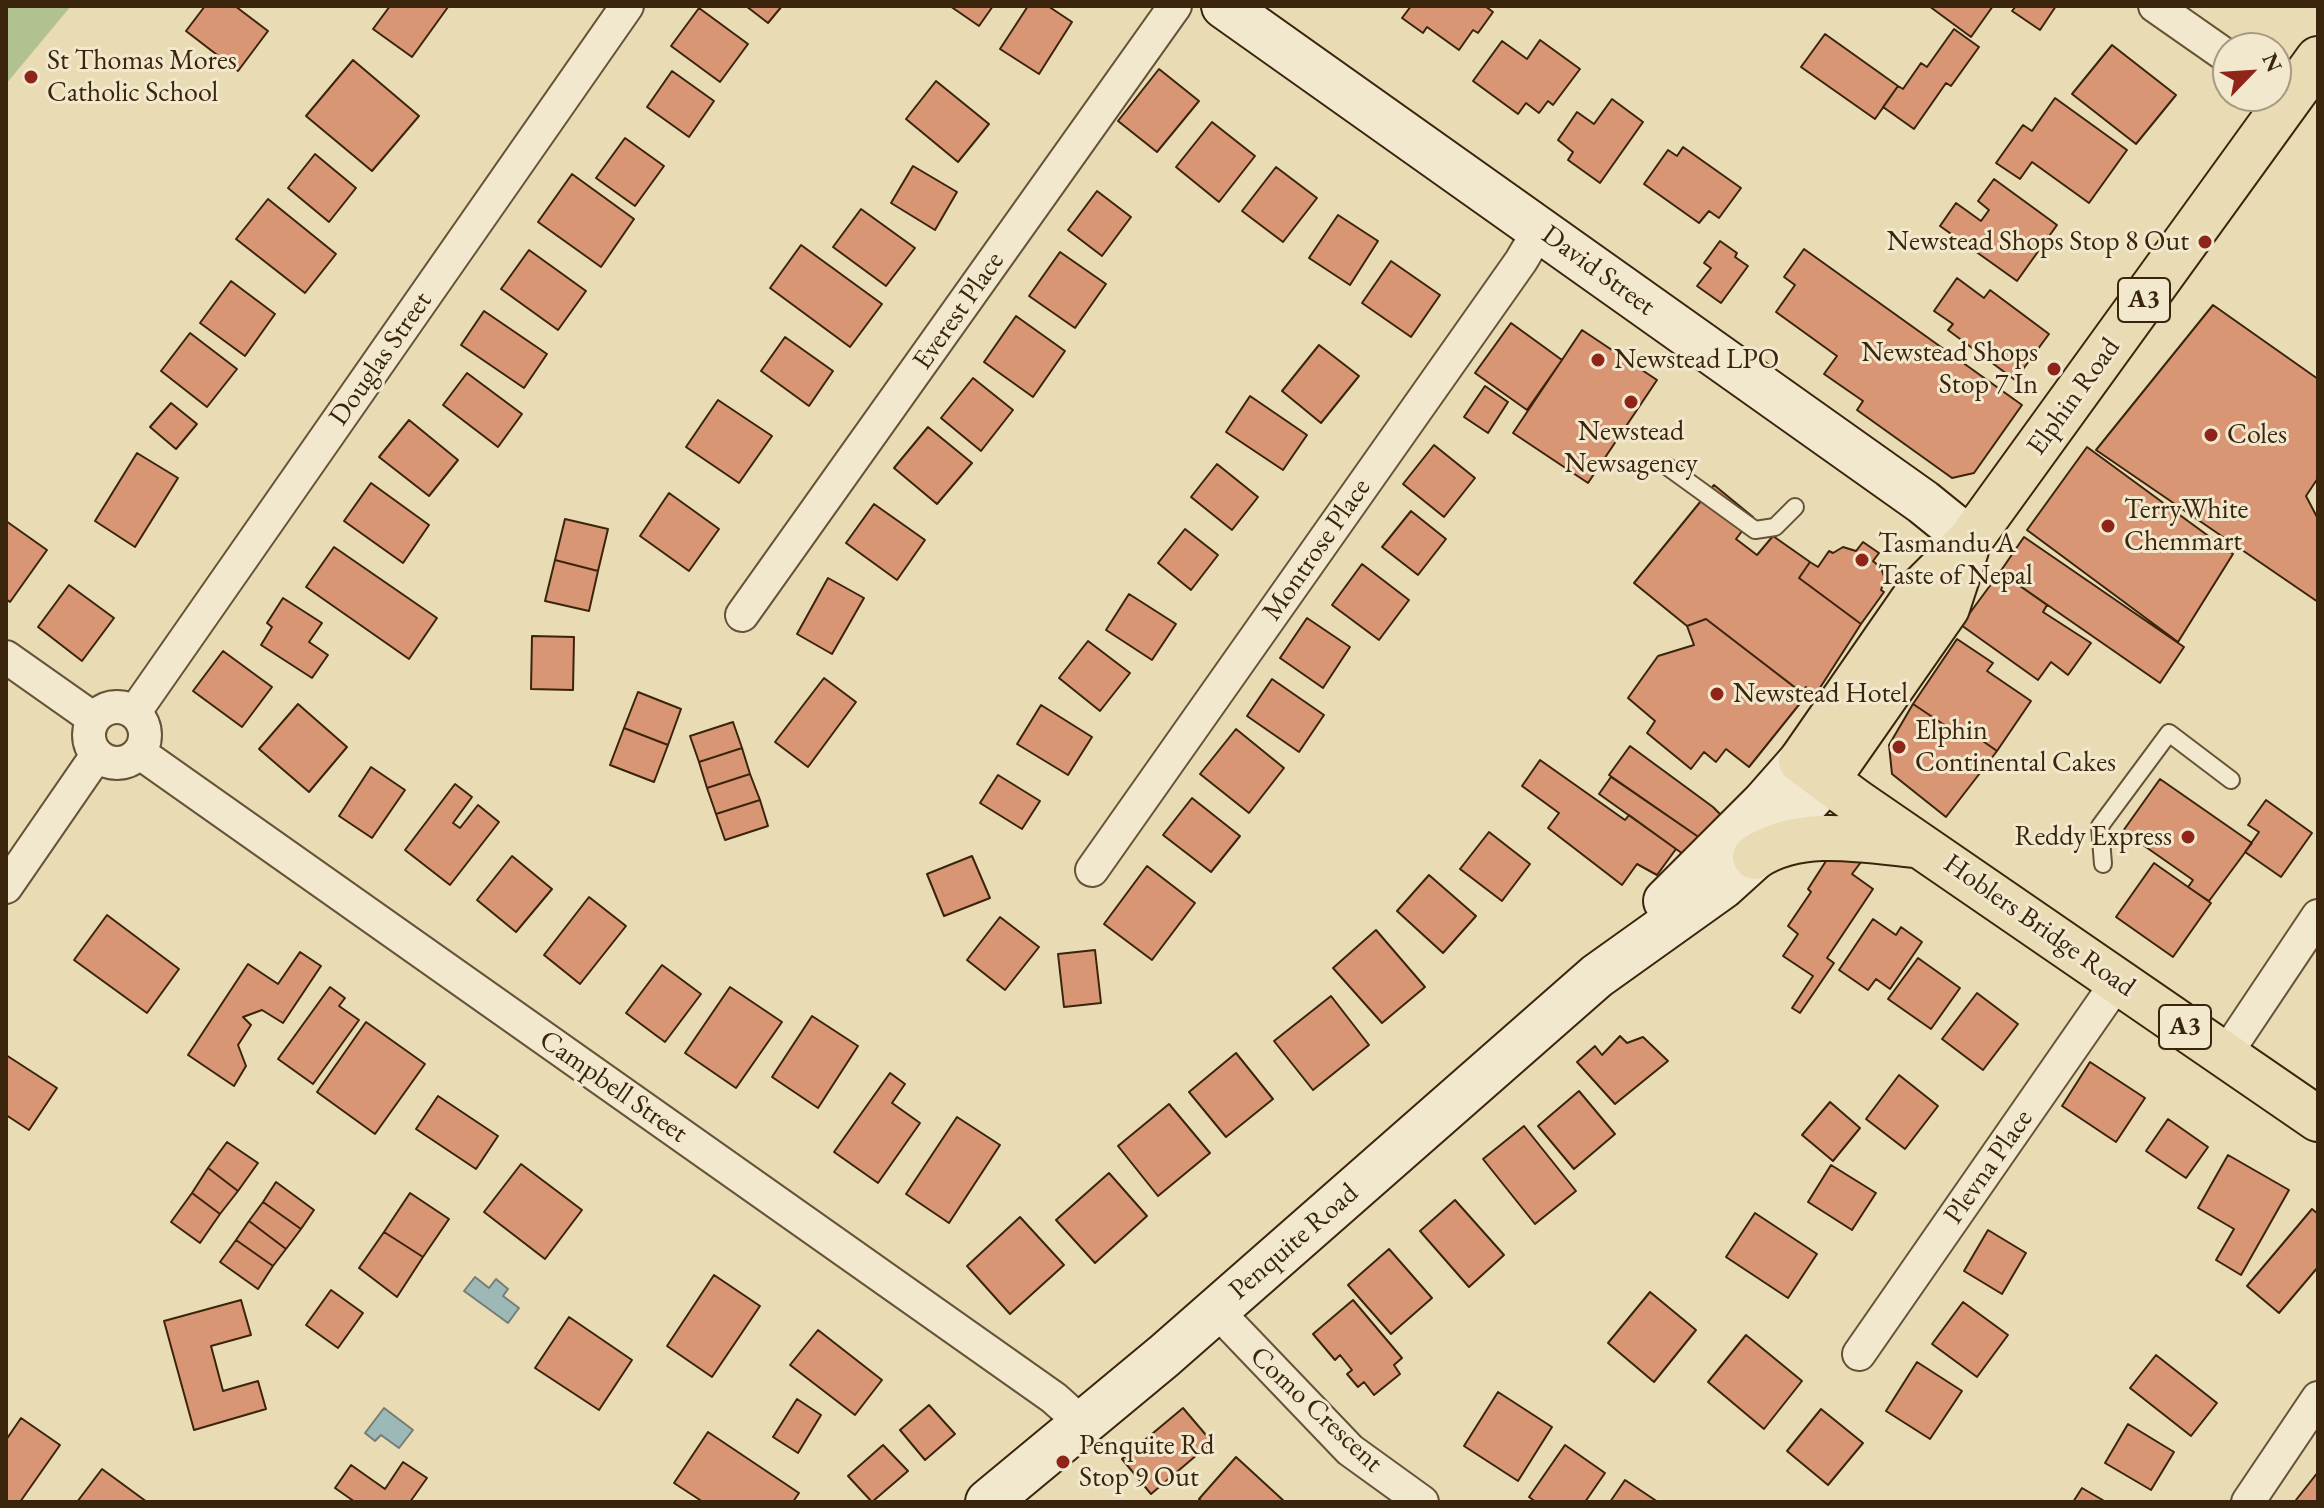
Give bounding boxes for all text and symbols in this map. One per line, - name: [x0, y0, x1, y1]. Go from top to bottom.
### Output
- north arrow: [2212, 32, 2292, 112]
- place label: St Thomas Mores Catholic School: [47, 44, 237, 110]
- text: N: [2255, 48, 2289, 77]
- marker: St Thomas Mores Catholic School: [22, 68, 40, 86]
- street label: David Street: [1535, 219, 1661, 323]
- place label: Newstead Shops Stop 8 Out: [1887, 225, 2189, 259]
- marker: Newstead Shops Stop 8 Out: [2196, 233, 2214, 251]
- street label: Everest Place: [906, 246, 1012, 376]
- road number: A3: [2118, 278, 2170, 322]
- street label: Douglas Street: [323, 285, 439, 433]
- street label: Elphin Road: [2020, 332, 2128, 462]
- place label: Newstead Shops Stop 7 In: [1861, 336, 2038, 402]
- place label: Newstead LPO: [1614, 343, 1779, 377]
- marker: Newstead LPO: [1589, 351, 1607, 369]
- marker: Newstead Shops Stop 7 In: [2045, 360, 2063, 378]
- marker: Newstead Newsagency: [1622, 393, 1640, 411]
- place label: Newstead Newsagency: [1564, 415, 1698, 481]
- place label: Coles: [2227, 418, 2287, 452]
- marker: Coles: [2202, 426, 2220, 444]
- street label: Montrose Place: [1256, 472, 1378, 628]
- place label: TerryWhite Chemmart: [2124, 493, 2248, 559]
- marker: TerryWhite Chemmart: [2099, 517, 2117, 535]
- place label: Tasmandu A Taste of Nepal: [1878, 527, 2033, 593]
- marker: Tasmandu A Taste of Nepal: [1853, 551, 1871, 569]
- place label: Newstead Hotel: [1733, 677, 1908, 711]
- marker: Newstead Hotel: [1708, 685, 1726, 703]
- place label: Elphin Continental Cakes: [1915, 714, 2116, 780]
- marker: Elphin Continental Cakes: [1890, 738, 1908, 756]
- place label: Reddy Express: [2014, 820, 2172, 854]
- marker: Reddy Express: [2179, 828, 2197, 846]
- street label: Hoblers Bridge Road: [1937, 847, 2141, 1005]
- road number: A3: [2159, 1005, 2211, 1049]
- street label: Campbell Street: [532, 1024, 694, 1150]
- street label: Plevna Place: [1937, 1103, 2041, 1231]
- street label: Penquite Road: [1223, 1177, 1365, 1307]
- street label: Como Crescent: [1243, 1340, 1389, 1480]
- place label: Penquite Rd Stop 9 Out: [1079, 1429, 1214, 1495]
- marker: Penquite Rd Stop 9 Out: [1054, 1453, 1072, 1471]

